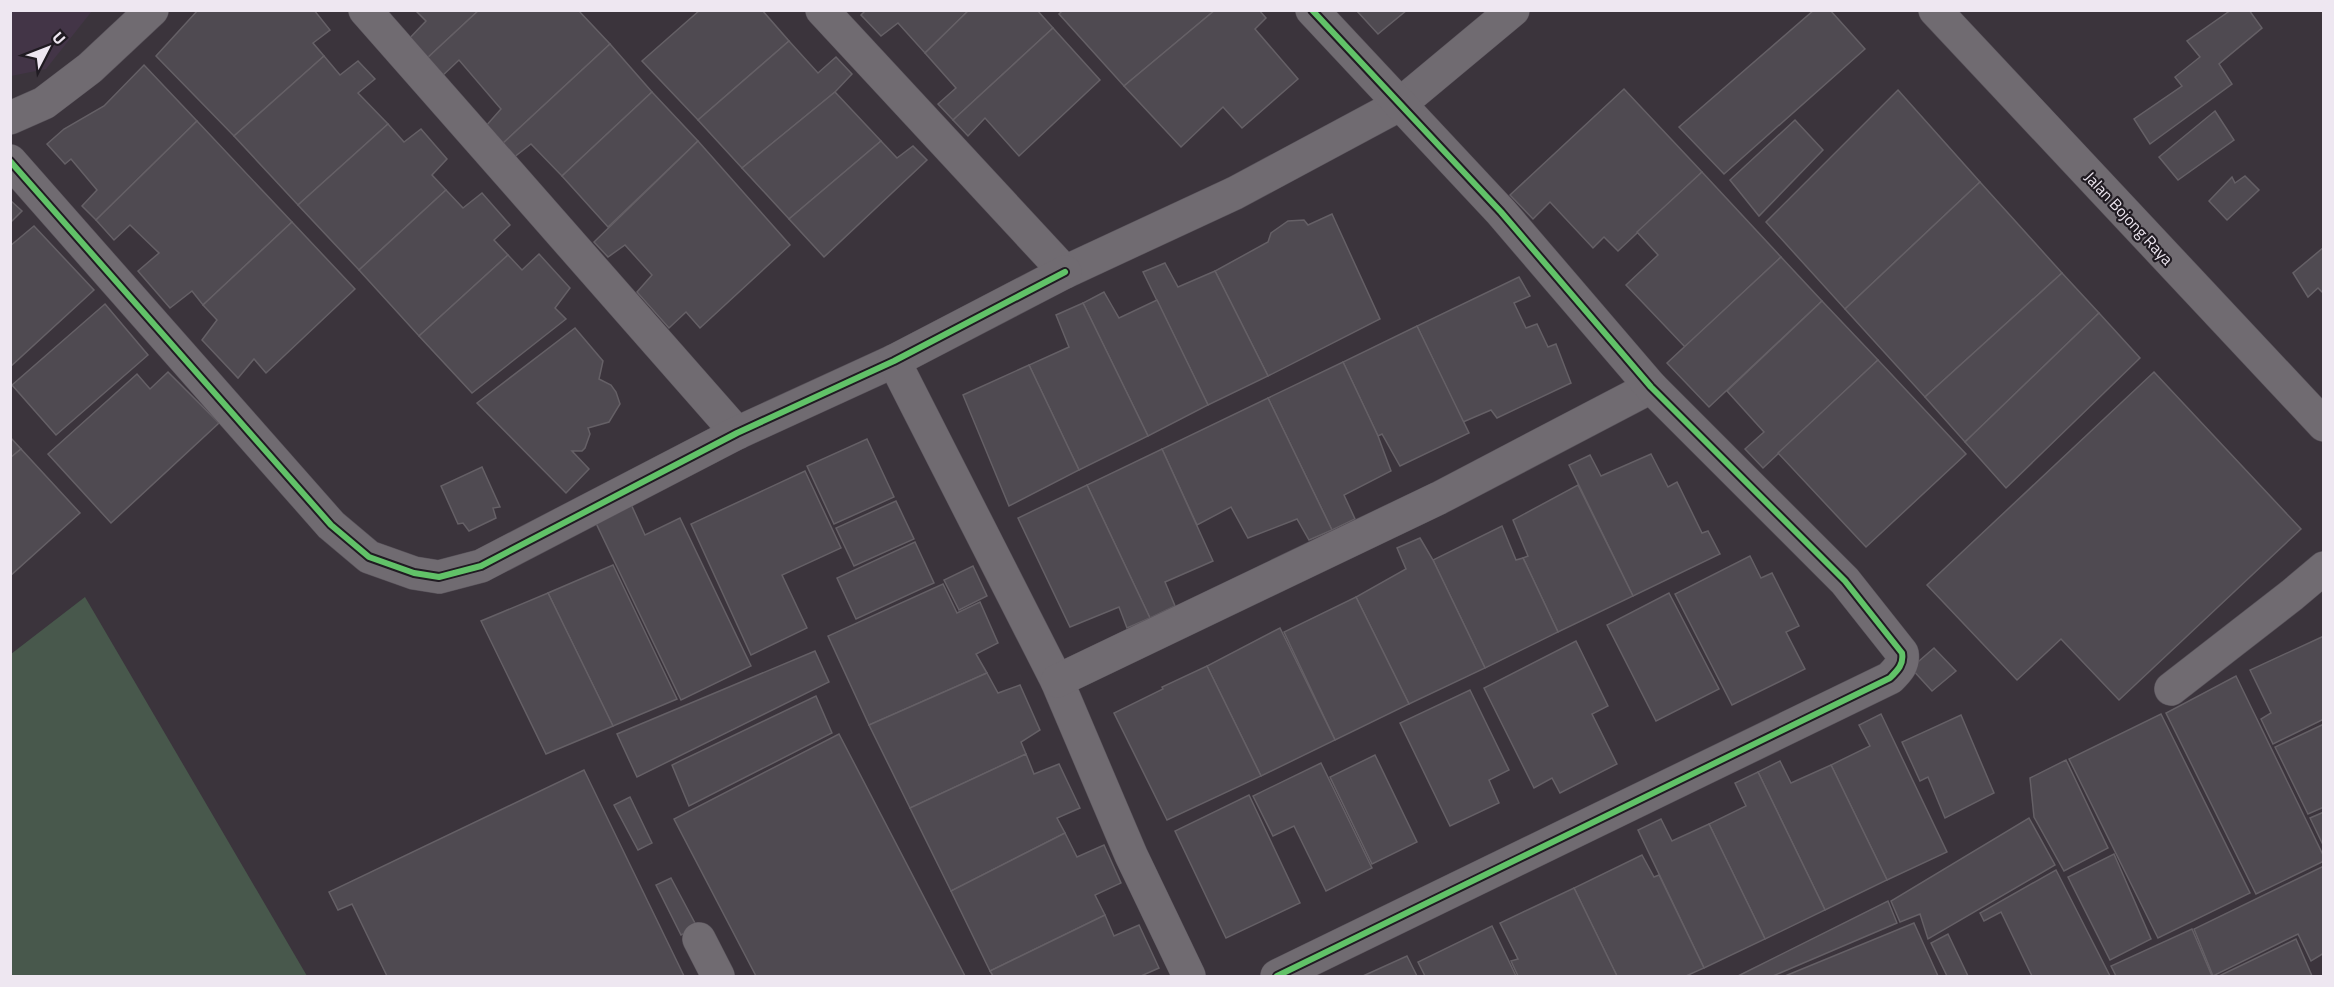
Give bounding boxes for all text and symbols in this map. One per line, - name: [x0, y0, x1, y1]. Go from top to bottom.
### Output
- north arrow: [18, 18, 78, 78]
- text: U: [47, 26, 72, 50]
- street label: Jalan Bojong Raya: [2079, 166, 2179, 270]

